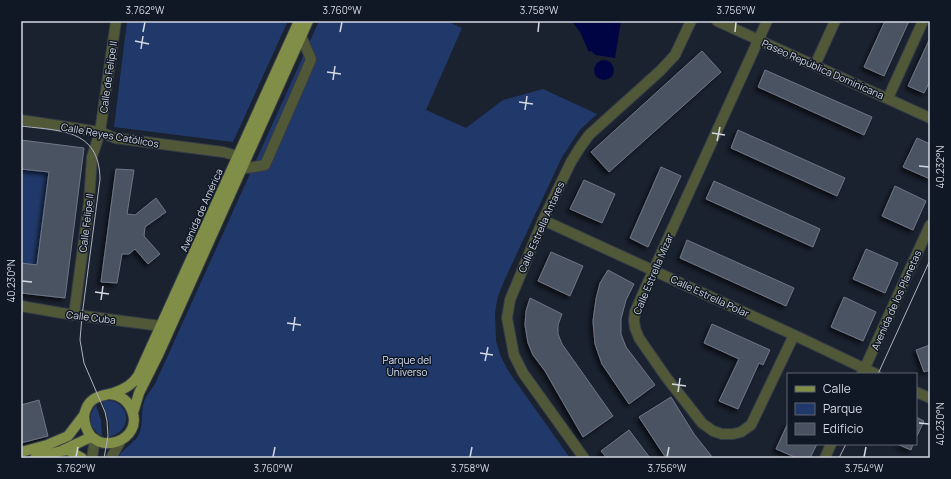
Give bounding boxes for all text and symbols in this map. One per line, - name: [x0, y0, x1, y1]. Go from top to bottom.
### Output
- text: 3.762°W: [126, 3, 165, 17]
- text: 3.760°W: [322, 3, 362, 17]
- text: 3.758°W: [520, 3, 559, 17]
- text: 3.756°W: [717, 3, 756, 17]
- street label: Paseo República Dominicana: [760, 36, 886, 102]
- street label: Calle de Felipe II: [96, 40, 120, 114]
- street label: Calle Reyes Católicos: [60, 120, 160, 150]
- text: 40.232°N: [933, 145, 947, 188]
- street label: Avenida de América: [176, 166, 226, 254]
- street label: Calle Estrella Antares: [515, 179, 567, 275]
- street label: Calle Felipe II: [75, 193, 97, 253]
- street label: Calle Estrella Mizar: [630, 231, 677, 317]
- street label: Avenida de los Planetas: [868, 248, 924, 352]
- text: 40.230°N: [4, 259, 18, 303]
- street label: Calle Estrella Polar: [668, 272, 752, 321]
- street label: Calle Cuba: [65, 307, 117, 327]
- park label: Parque del Universo: [383, 353, 431, 379]
- legend: [787, 373, 917, 445]
- text: Calle: [823, 380, 851, 397]
- text: Parque: [823, 400, 862, 417]
- text: 40.230°N: [933, 402, 947, 446]
- text: Edificio: [823, 420, 863, 437]
- text: 3.762°W: [57, 461, 96, 475]
- text: 3.760°W: [253, 461, 293, 475]
- text: 3.758°W: [451, 461, 490, 475]
- text: 3.756°W: [648, 461, 687, 475]
- text: 3.754°W: [845, 461, 884, 475]

